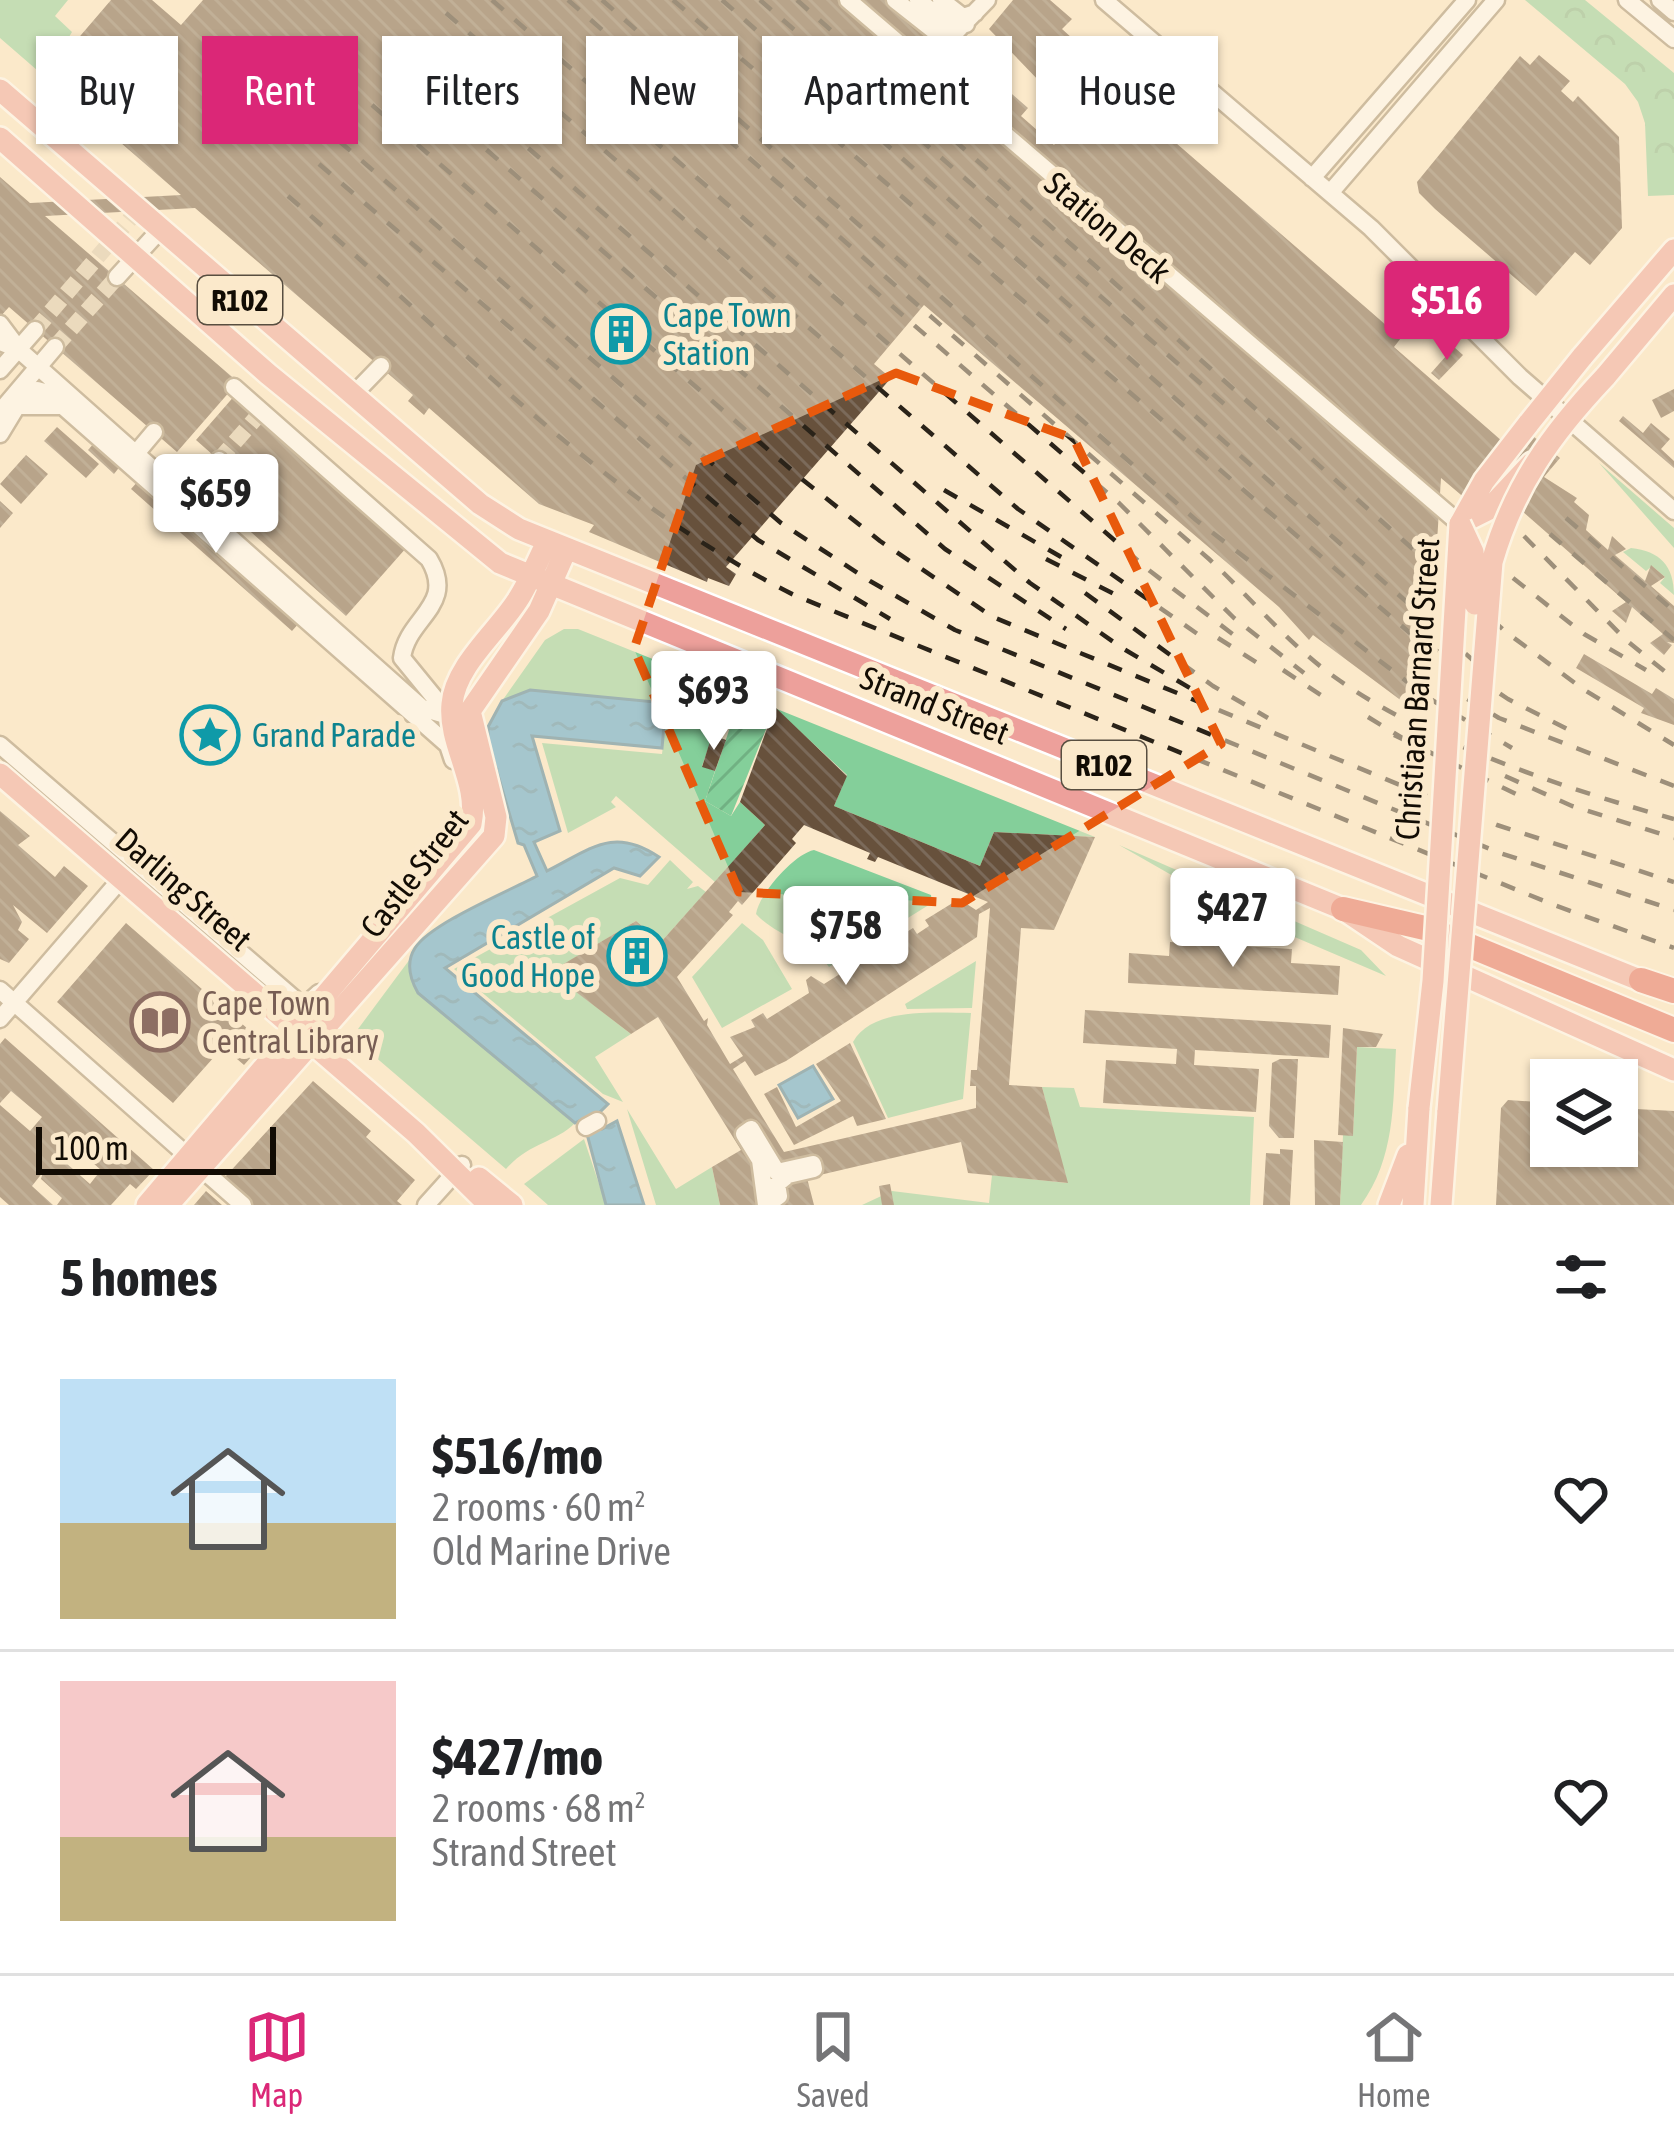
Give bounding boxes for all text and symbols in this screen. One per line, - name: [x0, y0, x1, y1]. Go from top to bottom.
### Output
- chip: Buy: [36, 36, 178, 144]
- chip: Rent: [202, 36, 358, 144]
- chip: Filters: [382, 36, 562, 144]
- chip: New: [586, 36, 738, 144]
- chip: Apartment: [762, 36, 1012, 144]
- chip: House: [1036, 36, 1218, 144]
- street label: Station Deck: [1038, 164, 1178, 290]
- pin: $516: [1376, 261, 1518, 363]
- road number: R102: [198, 276, 282, 324]
- text: $516: [1411, 278, 1483, 322]
- place label: Cape Town Station: [663, 296, 792, 372]
- building icon: Cape Town Station: [590, 303, 652, 365]
- pin: $659: [145, 454, 287, 556]
- text: $659: [180, 471, 252, 515]
- street label: Christiaan Barnard Street: [1387, 537, 1447, 841]
- pin: $693: [643, 651, 785, 753]
- street label: Strand Street: [855, 658, 1015, 752]
- text: $693: [678, 668, 750, 712]
- place icon: Grand Parade: [179, 704, 241, 766]
- place label: Grand Parade: [252, 716, 416, 754]
- road number: R102: [1062, 741, 1146, 789]
- street label: Castle Street: [352, 802, 476, 944]
- street label: Darling Street: [109, 820, 259, 958]
- pin: $427: [1162, 868, 1304, 970]
- text: $427: [1197, 885, 1269, 929]
- pin: $758: [775, 886, 917, 988]
- text: $758: [810, 903, 882, 947]
- place label: Castle of Good Hope: [461, 918, 595, 994]
- building icon: Castle of Good Hope: [606, 925, 668, 987]
- place label: Cape Town Central Library: [202, 984, 379, 1060]
- library icon: Cape Town Central Library: [129, 991, 191, 1053]
- map controls: [1530, 1059, 1638, 1167]
- button: layers: [1530, 1059, 1638, 1167]
- scale bar: [36, 1121, 276, 1174]
- text: 100 m: [54, 1129, 129, 1167]
- icon: filters: [1548, 1244, 1614, 1310]
- text: 5 homes: [60, 1248, 218, 1307]
- text: $516/mo: [432, 1426, 603, 1485]
- icon: home: [156, 1427, 300, 1571]
- icon: heart: [1548, 1466, 1614, 1532]
- text: 2 rooms · 60 m²: [432, 1485, 646, 1529]
- text: Old Marine Drive: [432, 1529, 671, 1573]
- text: $427/mo: [432, 1727, 603, 1786]
- icon: home: [156, 1729, 300, 1873]
- icon: heart: [1548, 1768, 1614, 1834]
- text: 2 rooms · 68 m²: [432, 1786, 646, 1830]
- text: Strand Street: [432, 1830, 617, 1874]
- tab: Map: [244, 2004, 310, 2114]
- tab: Saved: [797, 2004, 870, 2114]
- tab: Home: [1357, 2004, 1430, 2114]

